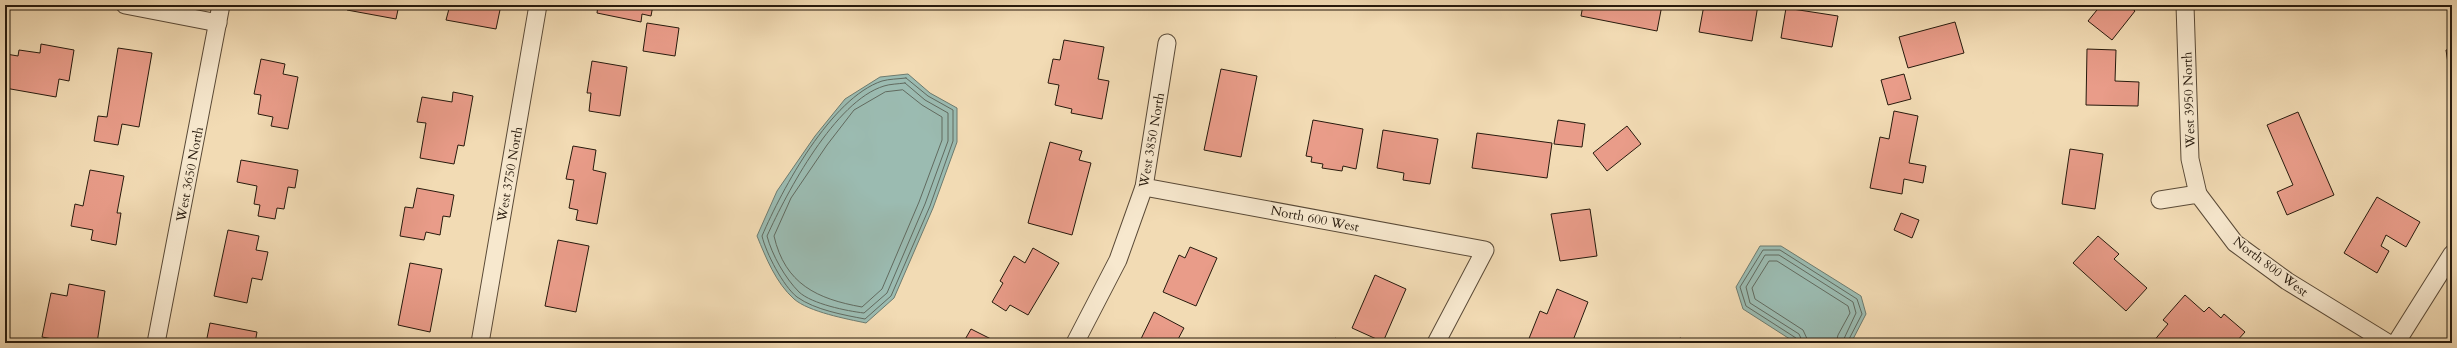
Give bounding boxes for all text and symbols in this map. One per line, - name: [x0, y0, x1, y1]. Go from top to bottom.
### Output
- street label: West 3950 North: [2178, 51, 2200, 149]
- street label: West 3850 North: [1135, 91, 1169, 190]
- street label: West 3650 North: [172, 125, 208, 224]
- street label: West 3750 North: [493, 125, 527, 224]
- street label: North 600 West: [1269, 202, 1361, 236]
- street label: North 800 West: [2229, 233, 2312, 301]

